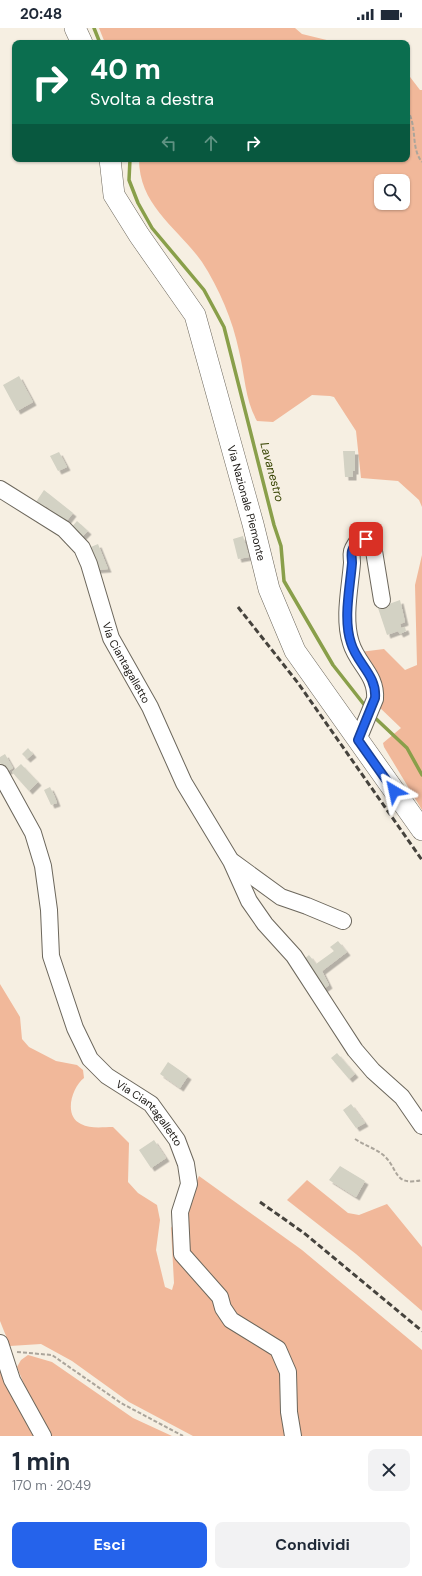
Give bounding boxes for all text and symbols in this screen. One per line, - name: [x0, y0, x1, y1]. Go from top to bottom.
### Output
- text: 20:48: [20, 4, 62, 24]
- text: 40 m: [90, 51, 161, 88]
- icon: right: [24, 56, 76, 108]
- text: Svolta a destra: [90, 87, 214, 111]
- icon: left: [158, 132, 180, 154]
- icon: ahead: [200, 132, 222, 154]
- icon: right: [242, 132, 264, 154]
- map controls: [374, 174, 410, 210]
- button: search: [374, 174, 410, 210]
- water label: Lavanestro: [256, 440, 288, 504]
- street label: Via Nazionale Piemonte: [224, 444, 269, 562]
- pin: [349, 522, 383, 556]
- icon: arrive: [355, 528, 377, 550]
- street label: Via Ciantagalletto: [100, 620, 153, 706]
- position arrow: [373, 770, 415, 812]
- street label: Via Ciantagalletto: [113, 1077, 186, 1148]
- text: 1 min: [12, 1446, 70, 1477]
- button: close: [368, 1449, 410, 1491]
- text: 170 m · 20:49: [12, 1477, 91, 1494]
- button: Esci: [12, 1522, 207, 1568]
- button: Condividi: [215, 1522, 410, 1568]

